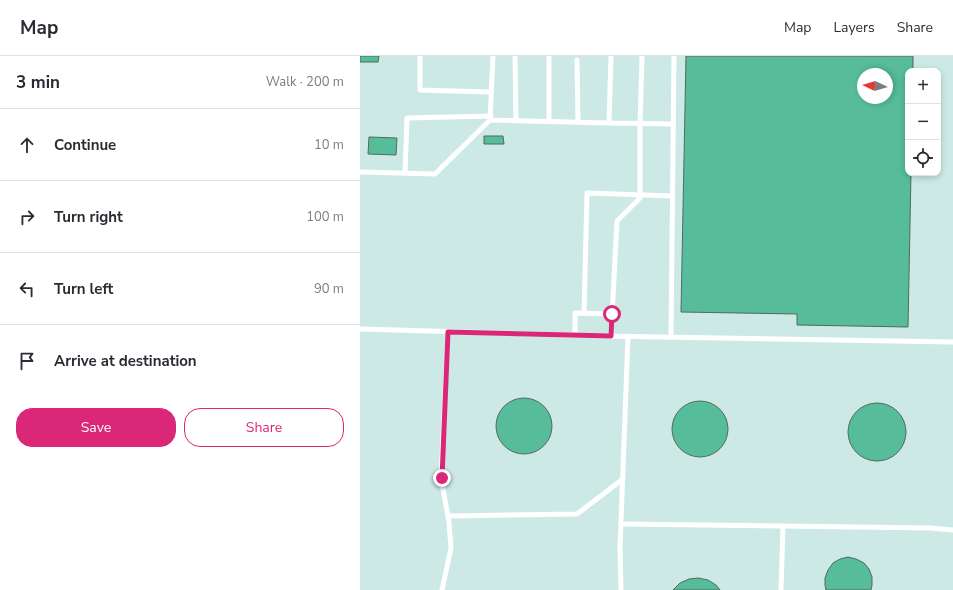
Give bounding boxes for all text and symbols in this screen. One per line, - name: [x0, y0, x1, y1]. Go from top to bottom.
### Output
- text: Map: [20, 15, 58, 41]
- text: Map: [784, 18, 811, 37]
- text: Layers: [833, 18, 875, 37]
- text: Share: [897, 18, 933, 37]
- north arrow: [857, 68, 893, 104]
- map controls: [905, 68, 941, 176]
- button: +: [905, 68, 941, 104]
- text: 3 min: [16, 71, 60, 94]
- text: Walk · 200 m: [266, 73, 344, 91]
- button: −: [905, 104, 941, 140]
- icon: ahead: [16, 134, 38, 156]
- text: Continue: [54, 135, 116, 155]
- text: 10 m: [314, 136, 344, 154]
- button: locate: [905, 140, 941, 176]
- icon: right: [16, 206, 38, 228]
- text: Turn right: [54, 207, 123, 227]
- text: 100 m: [306, 208, 344, 226]
- icon: left: [16, 278, 38, 300]
- text: Turn left: [54, 279, 113, 299]
- text: 90 m: [314, 280, 344, 298]
- route start: [603, 305, 621, 323]
- icon: arrive: [16, 350, 38, 372]
- text: Arrive at destination: [54, 351, 197, 371]
- button: Save: [16, 408, 176, 447]
- button: Share: [184, 408, 344, 447]
- route end: [433, 469, 451, 487]

